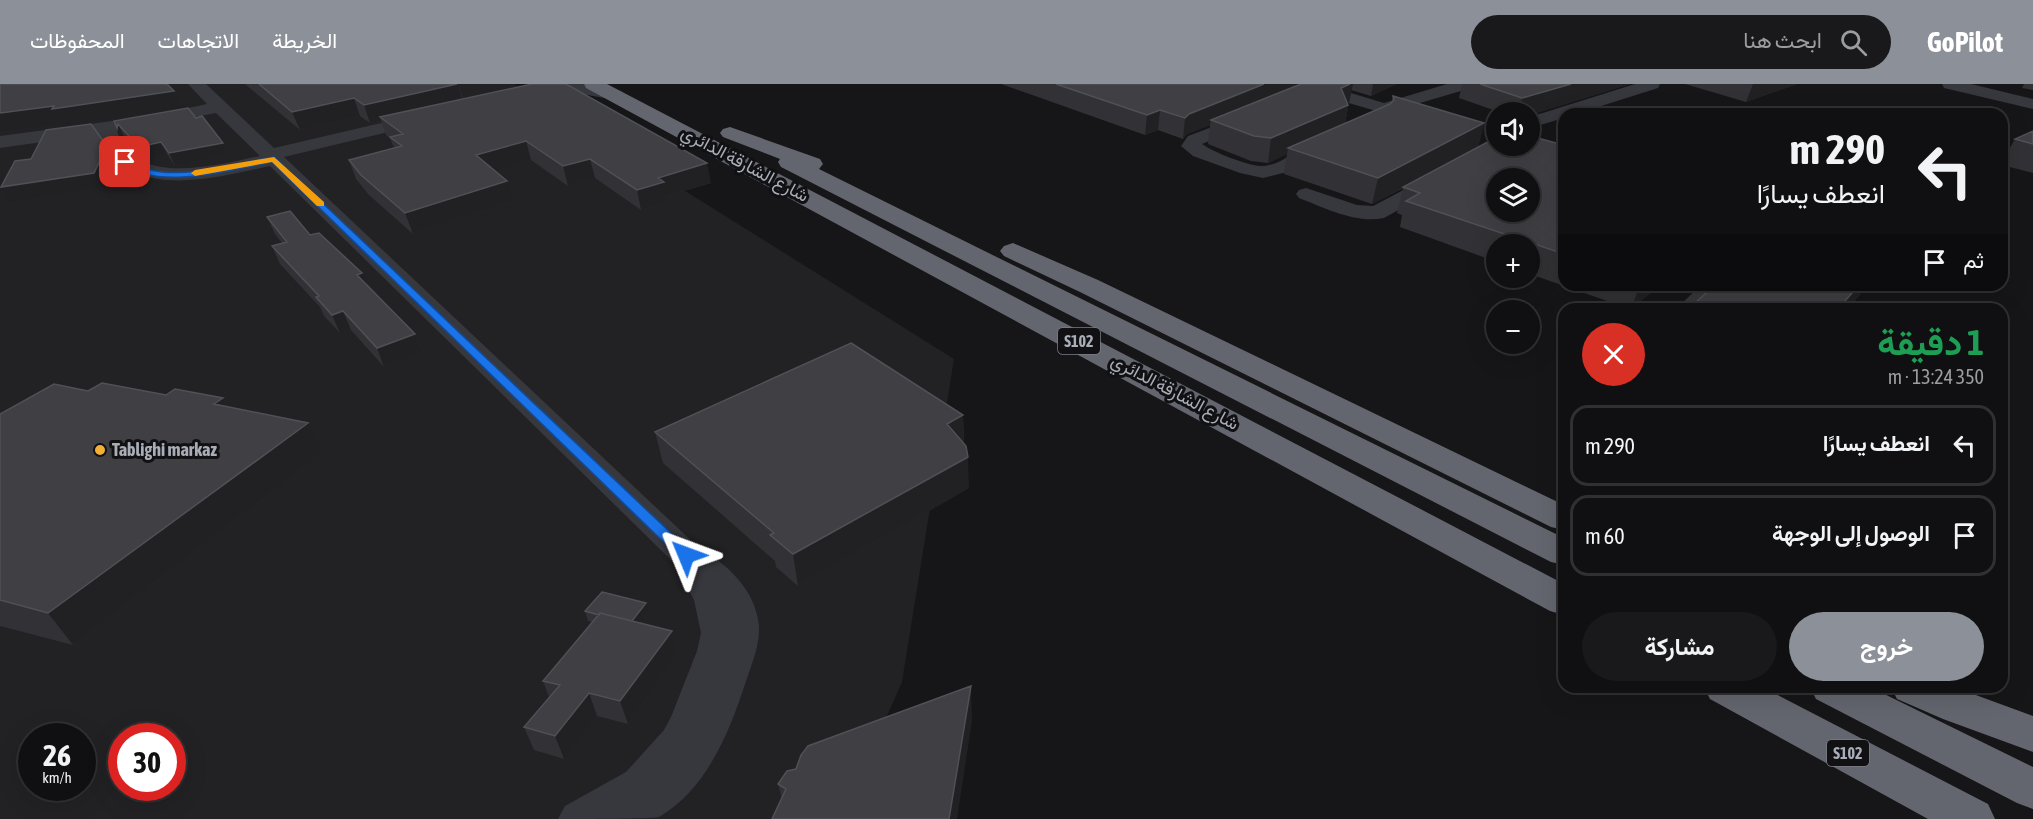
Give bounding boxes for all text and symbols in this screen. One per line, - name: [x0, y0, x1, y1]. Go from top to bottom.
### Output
- search box: [1471, 15, 1891, 69]
- icon: search: [1837, 26, 1870, 59]
- text: GoPilot: [1927, 26, 2003, 58]
- text: ابحث هنا: [1743, 27, 1822, 53]
- text: المحفوظات: [30, 28, 125, 52]
- text: الاتجاهات: [158, 28, 239, 52]
- text: الخريطة: [272, 28, 337, 52]
- map controls: [1486, 102, 1540, 354]
- button: sound: [1486, 102, 1540, 156]
- street label: شارع الشارقة الدائري: [676, 121, 812, 210]
- text: 290 m: [1790, 125, 1885, 173]
- icon: left: [1906, 132, 1984, 210]
- pin: [99, 136, 150, 187]
- icon: arrive: [108, 145, 141, 178]
- button: layers: [1486, 168, 1540, 222]
- text: انعطف يسارًا: [1757, 178, 1885, 209]
- button: +: [1486, 234, 1540, 288]
- icon: arrive: [1918, 246, 1951, 279]
- text: ثم: [1963, 247, 1984, 273]
- button: −: [1486, 300, 1540, 354]
- text: 1 دقيقة: [1877, 321, 1984, 363]
- button: close: [1582, 323, 1645, 386]
- road number: S102: [1058, 328, 1100, 354]
- street label: شارع الشارقة الدائري: [1106, 349, 1242, 438]
- text: 350 m · 13:24: [1888, 365, 1984, 388]
- icon: left: [1948, 429, 1981, 462]
- text: انعطف يسارًا: [1823, 430, 1930, 456]
- text: 290 m: [1585, 433, 1635, 459]
- place label: Tablighi markaz: [112, 439, 217, 460]
- marker: Tablighi markaz: [93, 443, 107, 457]
- icon: arrive: [1948, 519, 1981, 552]
- text: الوصول إلى الوجهة: [1772, 520, 1930, 546]
- position arrow: [654, 523, 718, 587]
- text: 60 m: [1585, 523, 1625, 549]
- button: مشاركة: [1582, 612, 1777, 681]
- button: خروج: [1789, 612, 1984, 681]
- speed limit sign: 30: [108, 723, 186, 801]
- text: 26: [43, 738, 71, 772]
- road number: S102: [1827, 740, 1869, 766]
- text: km/h: [42, 769, 72, 786]

